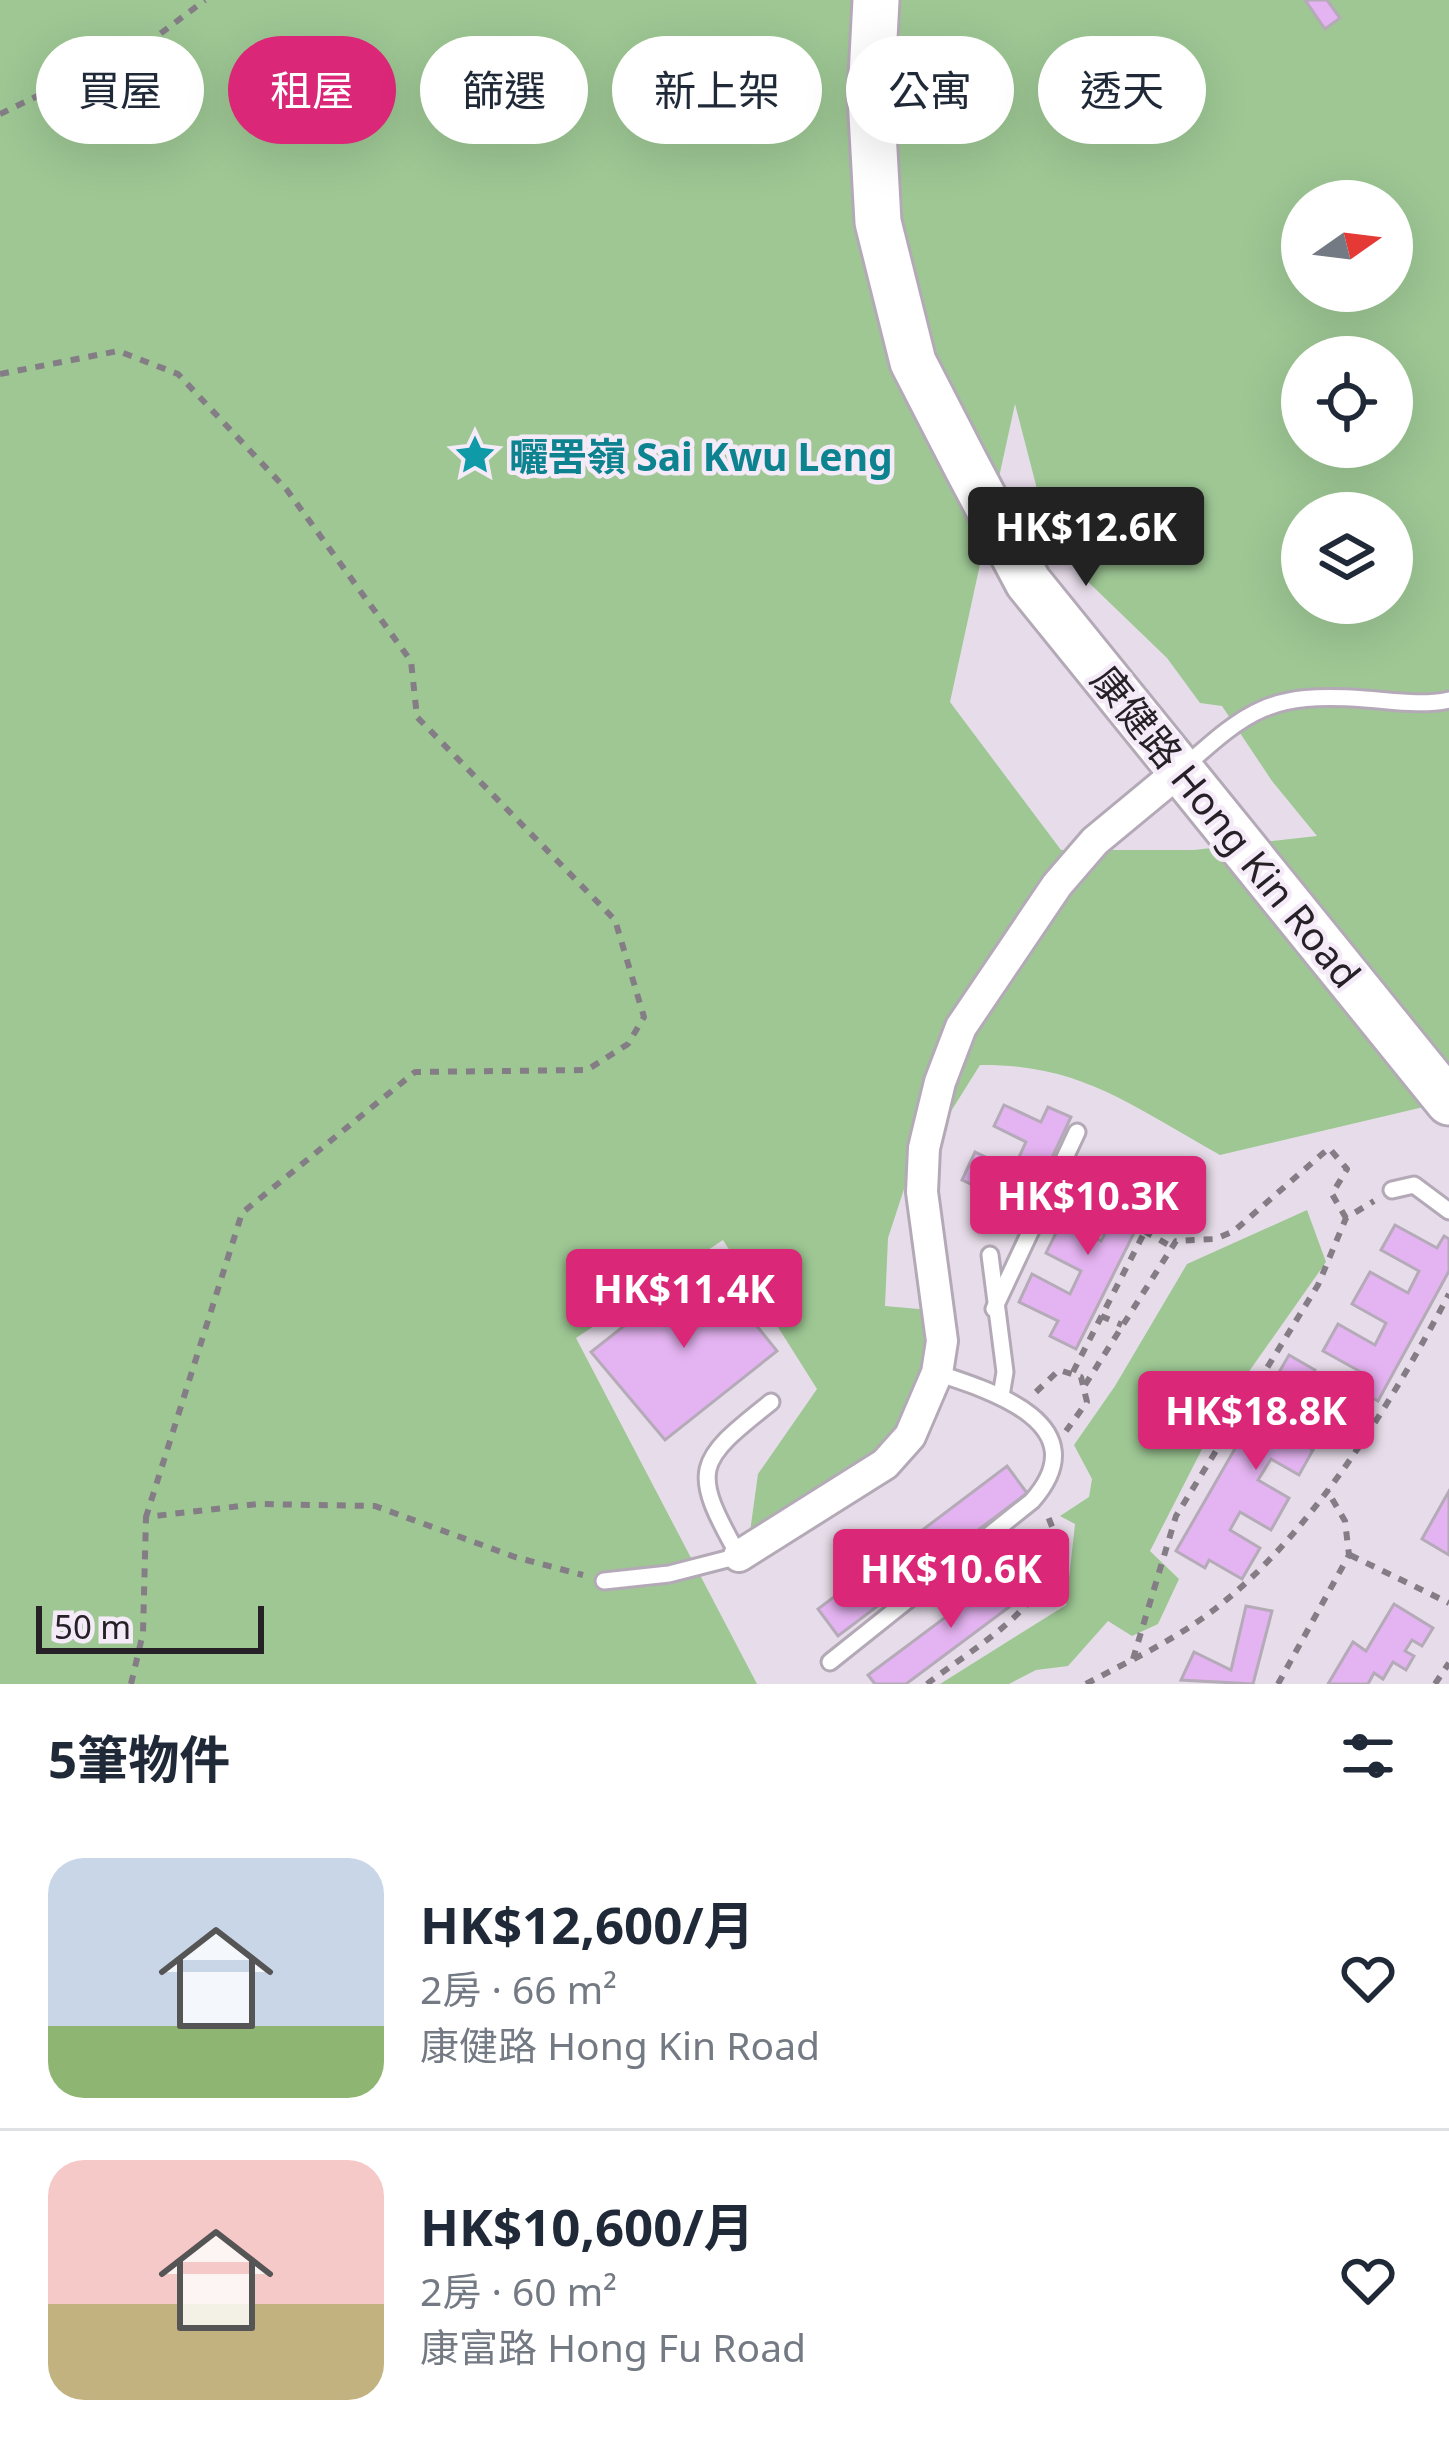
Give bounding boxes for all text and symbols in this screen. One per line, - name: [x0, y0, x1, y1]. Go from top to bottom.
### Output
- chip: 買屋: [36, 36, 204, 144]
- chip: 租屋: [228, 36, 396, 144]
- chip: 篩選: [420, 36, 588, 144]
- chip: 新上架: [612, 36, 822, 144]
- chip: 公寓: [846, 36, 1014, 144]
- chip: 透天: [1038, 36, 1206, 144]
- north arrow: [1281, 180, 1413, 312]
- map controls: [1281, 180, 1413, 624]
- button: locate: [1281, 336, 1413, 468]
- place label: 曬罟嶺 Sai Kwu Leng: [509, 429, 893, 482]
- place icon: 曬罟嶺 Sai Kwu Leng: [452, 432, 498, 478]
- pin: HK$12.6K: [962, 487, 1210, 589]
- button: layers: [1281, 492, 1413, 624]
- text: HK$12.6K: [995, 499, 1177, 552]
- street label: 康健路 Hong Kin Road: [1081, 654, 1373, 998]
- pin: HK$10.3K: [964, 1156, 1212, 1258]
- text: HK$10.3K: [997, 1168, 1179, 1221]
- pin: HK$11.4K: [560, 1249, 808, 1351]
- text: HK$11.4K: [593, 1261, 775, 1314]
- pin: HK$18.8K: [1132, 1371, 1380, 1473]
- text: HK$18.8K: [1165, 1383, 1347, 1436]
- pin: HK$10.6K: [827, 1529, 1075, 1631]
- text: HK$10.6K: [860, 1541, 1042, 1594]
- scale bar: [36, 1600, 264, 1653]
- text: 50 m: [54, 1604, 131, 1649]
- text: 5筆物件: [48, 1723, 230, 1793]
- icon: filters: [1335, 1723, 1401, 1789]
- text: HK$12,600/月: [420, 1889, 755, 1959]
- icon: home: [144, 1906, 288, 2050]
- icon: heart: [1335, 1945, 1401, 2011]
- text: 2房 · 66 m²: [420, 1962, 617, 2015]
- text: 康健路 Hong Kin Road: [420, 2018, 820, 2071]
- text: HK$10,600/月: [420, 2191, 755, 2261]
- icon: home: [144, 2208, 288, 2352]
- icon: heart: [1335, 2247, 1401, 2313]
- text: 2房 · 60 m²: [420, 2264, 617, 2317]
- text: 康富路 Hong Fu Road: [420, 2320, 806, 2373]

